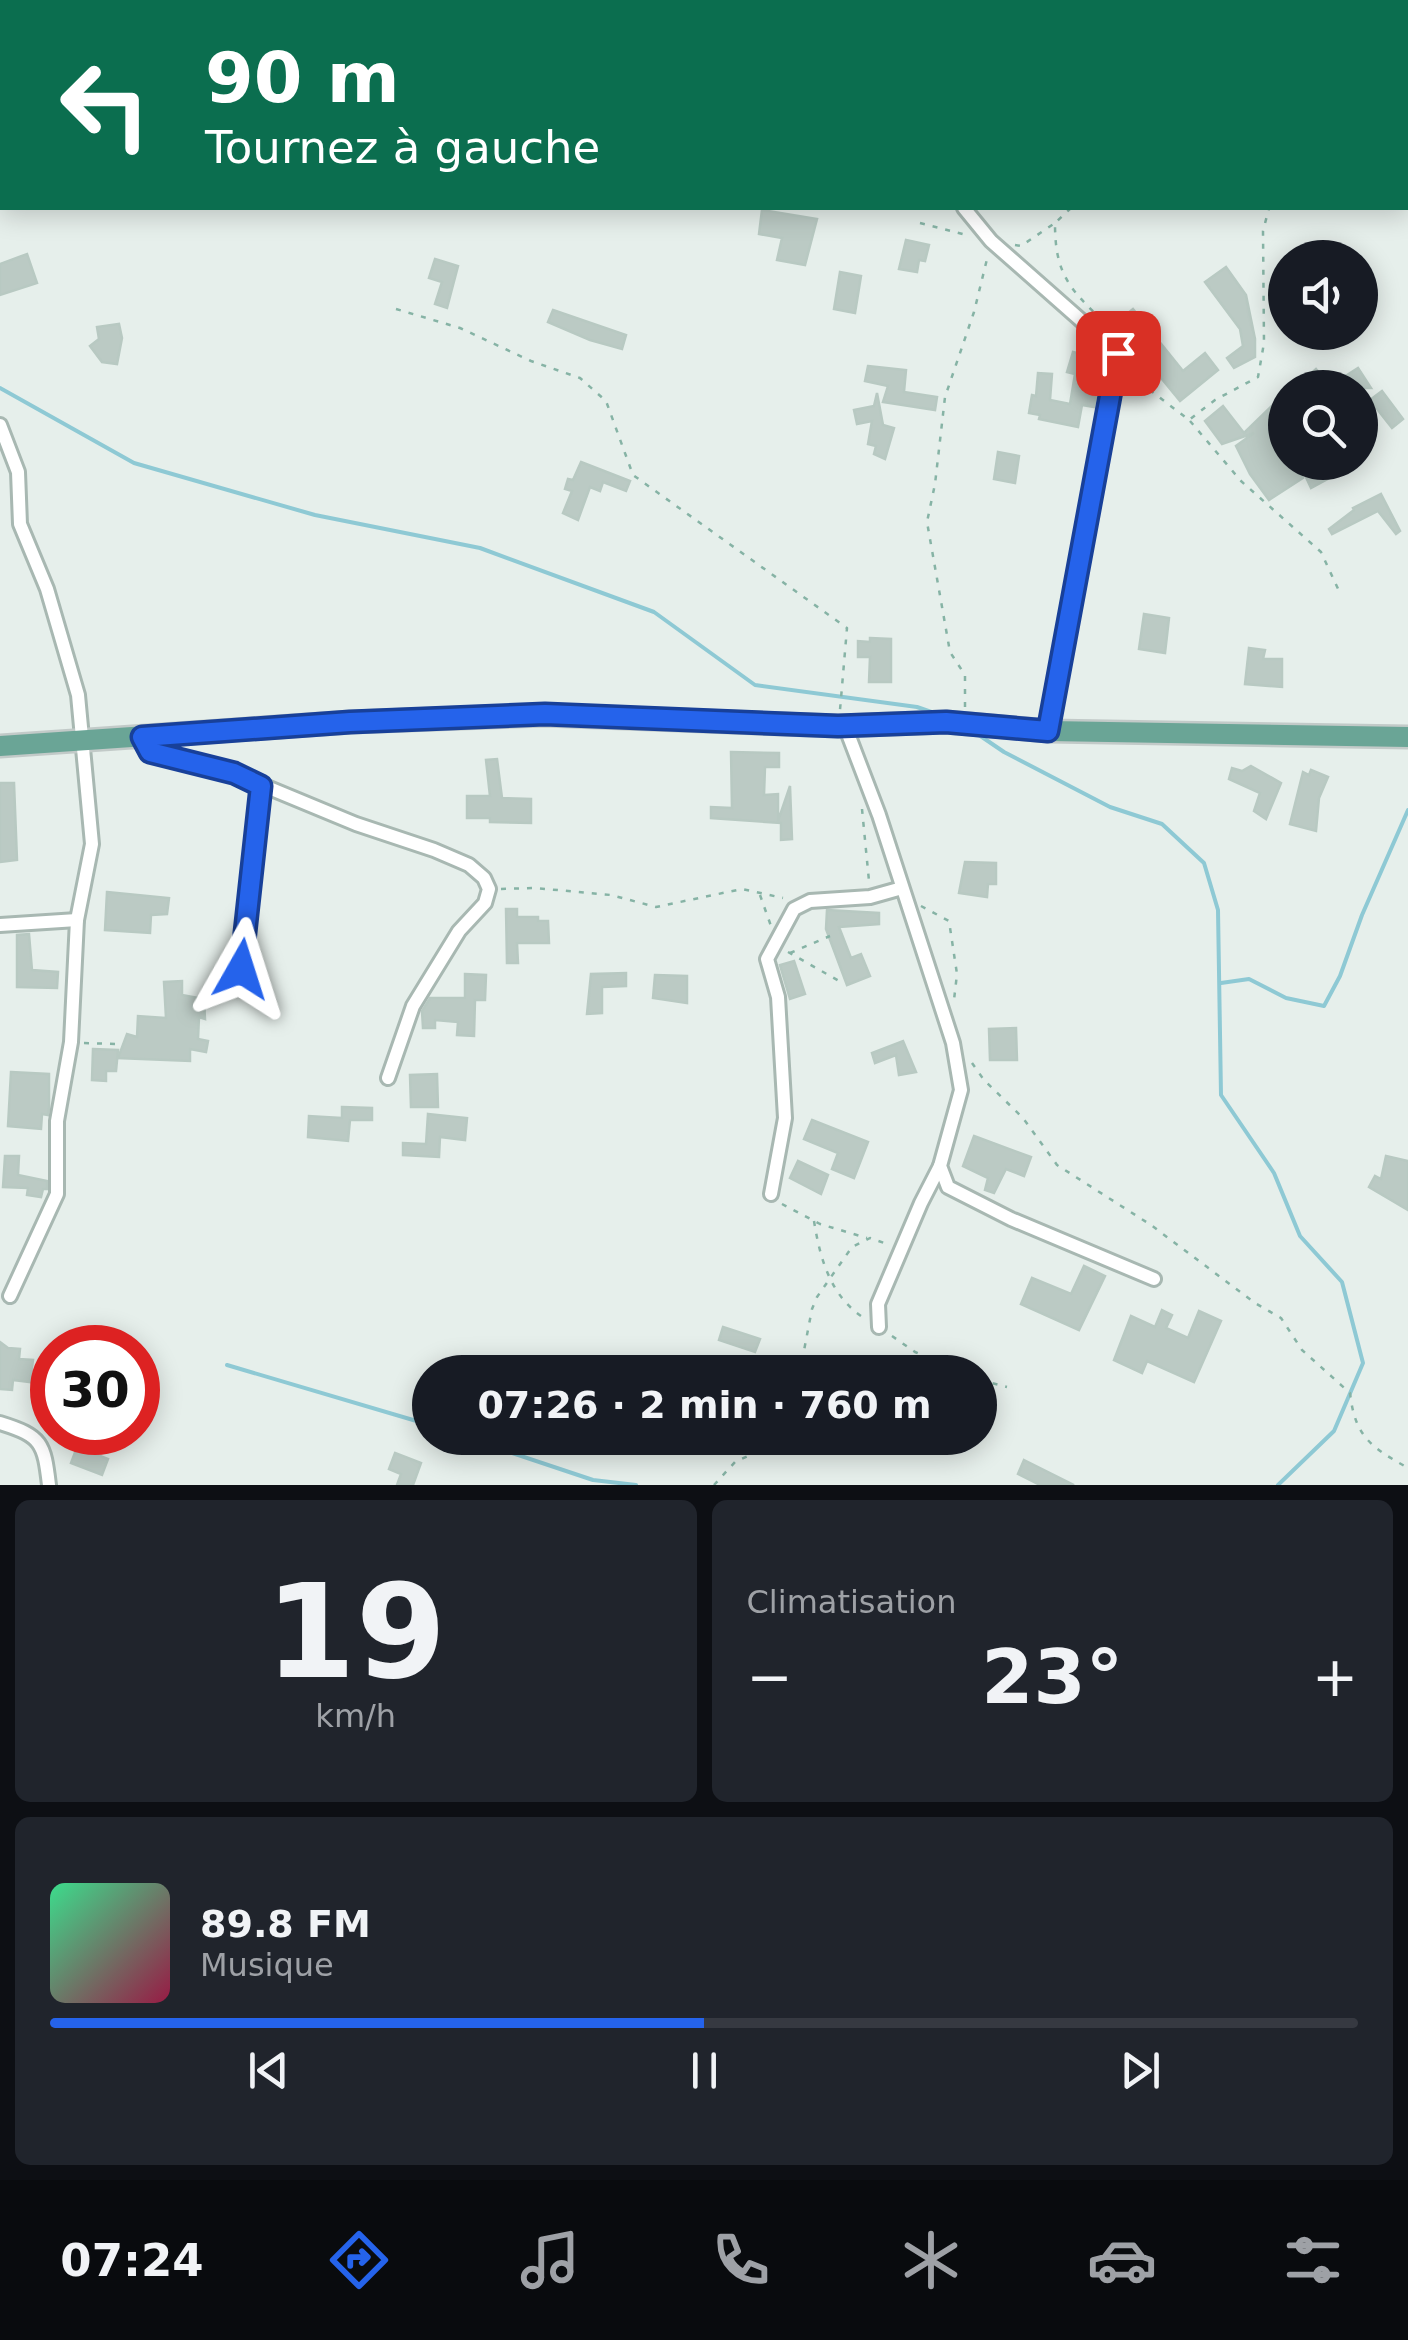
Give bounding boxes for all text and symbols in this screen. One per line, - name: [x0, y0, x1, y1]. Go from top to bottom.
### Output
- text: 90 m: [205, 37, 400, 119]
- icon: left: [40, 40, 170, 170]
- text: Tournez à gauche: [205, 121, 600, 174]
- map controls: [1268, 240, 1378, 480]
- button: sound: [1268, 240, 1378, 350]
- pin: [1076, 311, 1161, 396]
- icon: arrive: [1091, 326, 1146, 381]
- button: search: [1268, 370, 1378, 480]
- position arrow: [189, 917, 293, 1021]
- speed limit sign: 30: [30, 1325, 160, 1455]
- text: 07:26 · 2 min · 760 m: [477, 1383, 932, 1427]
- text: 19: [265, 1556, 446, 1708]
- text: Climatisation: [747, 1583, 956, 1621]
- text: 23°: [981, 1633, 1123, 1721]
- text: −: [747, 1645, 793, 1709]
- text: +: [1312, 1645, 1358, 1709]
- text: km/h: [315, 1697, 396, 1735]
- text: 89.8 FM: [200, 1902, 371, 1946]
- text: Musique: [200, 1946, 334, 1984]
- icon: previous: [241, 2043, 296, 2098]
- icon: pause: [677, 2043, 732, 2098]
- icon: next: [1113, 2043, 1168, 2098]
- icon: directions: [324, 2225, 394, 2295]
- icon: music: [515, 2225, 585, 2295]
- icon: phone: [706, 2225, 776, 2295]
- icon: climate: [896, 2225, 966, 2295]
- icon: car: [1087, 2225, 1157, 2295]
- icon: filters: [1278, 2225, 1348, 2295]
- text: 07:24: [60, 2234, 204, 2287]

